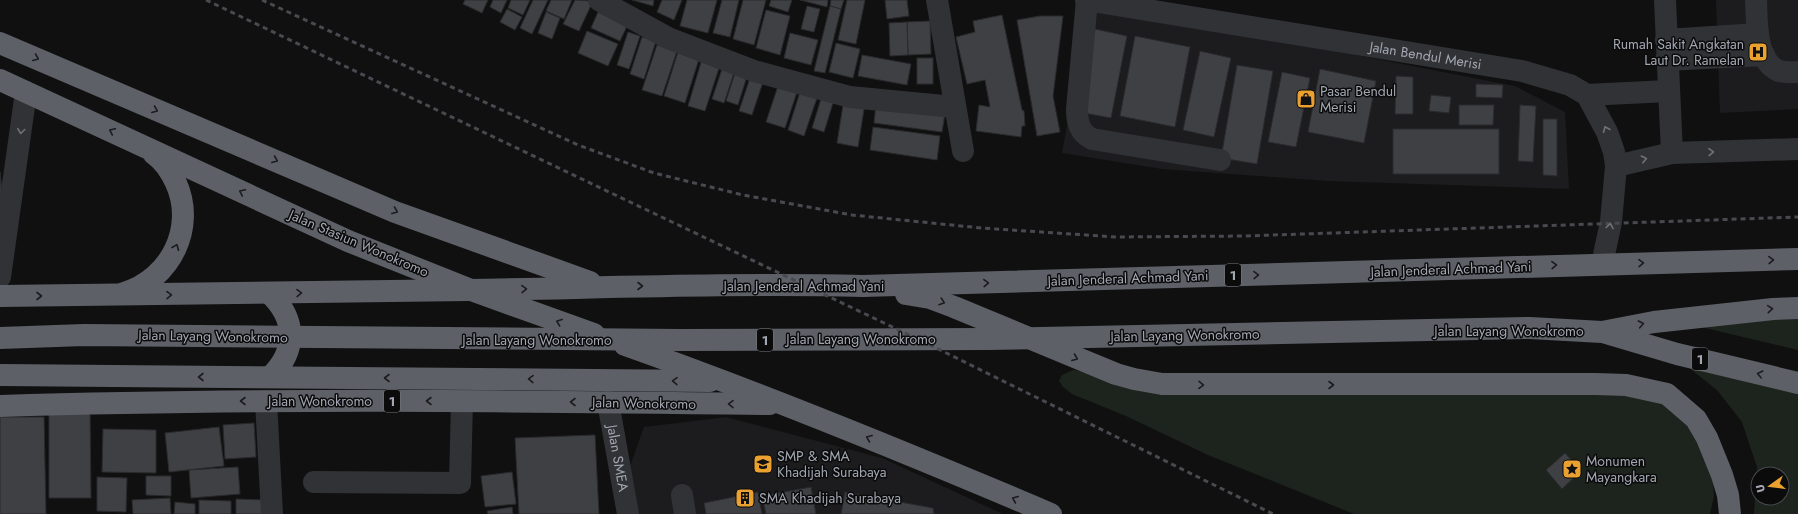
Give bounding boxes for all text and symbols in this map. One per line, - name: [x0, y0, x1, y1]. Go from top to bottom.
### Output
- place label: Rumah Sakit Angkatan Laut Dr. Ramelan: [1613, 34, 1744, 70]
- street label: Jalan Bendul Merisi: [1366, 36, 1483, 74]
- hospital icon: Rumah Sakit Angkatan Laut Dr. Ramelan: [1747, 41, 1769, 63]
- one-way arrow: [32, 54, 39, 62]
- place label: Pasar Bendul Merisi: [1320, 81, 1396, 117]
- shop icon: Pasar Bendul Merisi: [1295, 88, 1317, 110]
- one-way arrow: [152, 105, 159, 113]
- one-way arrow: [1602, 125, 1610, 132]
- one-way arrow: [17, 128, 26, 134]
- one-way arrow: [108, 128, 116, 136]
- one-way arrow: [1708, 148, 1714, 156]
- one-way arrow: [271, 156, 278, 164]
- one-way arrow: [1640, 156, 1647, 164]
- one-way arrow: [239, 189, 247, 197]
- street label: Jalan Stasiun Wonokromo: [284, 204, 432, 282]
- one-way arrow: [391, 207, 398, 215]
- one-way arrow: [1605, 223, 1614, 229]
- one-way arrow: [172, 244, 180, 251]
- one-way arrow: [1768, 255, 1774, 264]
- street label: Jalan Jenderal Achmad Yani: [1368, 256, 1532, 282]
- one-way arrow: [1638, 259, 1644, 267]
- one-way arrow: [1551, 261, 1557, 270]
- road number: 1: [1225, 264, 1241, 286]
- street label: Jalan Jenderal Achmad Yani: [1045, 265, 1209, 291]
- one-way arrow: [1253, 270, 1259, 279]
- street label: Jalan Jenderal Achmad Yani: [722, 276, 884, 296]
- one-way arrow: [983, 279, 989, 287]
- one-way arrow: [637, 282, 643, 290]
- one-way arrow: [521, 284, 527, 293]
- one-way arrow: [296, 289, 302, 297]
- one-way arrow: [166, 291, 172, 299]
- one-way arrow: [36, 292, 42, 300]
- one-way arrow: [939, 298, 946, 306]
- one-way arrow: [1767, 305, 1773, 314]
- one-way arrow: [555, 318, 562, 327]
- street label: Jalan Layang Wonokromo: [1432, 321, 1584, 341]
- one-way arrow: [1638, 321, 1644, 329]
- street label: Jalan Layang Wonokromo: [1108, 324, 1260, 346]
- street label: Jalan Layang Wonokromo: [136, 325, 288, 347]
- road number: 1: [757, 329, 773, 351]
- street label: Jalan Layang Wonokromo: [784, 329, 936, 349]
- street label: Jalan Layang Wonokromo: [460, 330, 612, 350]
- road number: 1: [1692, 348, 1708, 370]
- one-way arrow: [1072, 353, 1079, 361]
- one-way arrow: [1757, 370, 1764, 379]
- one-way arrow: [198, 373, 204, 381]
- one-way arrow: [384, 374, 390, 382]
- one-way arrow: [528, 375, 534, 384]
- one-way arrow: [672, 377, 678, 385]
- one-way arrow: [1198, 381, 1204, 389]
- one-way arrow: [1328, 381, 1334, 389]
- road number: 1: [384, 390, 400, 412]
- street label: Jalan Wonokromo: [266, 391, 372, 411]
- street label: Jalan Wonokromo: [590, 392, 696, 414]
- one-way arrow: [240, 397, 246, 405]
- one-way arrow: [426, 397, 432, 405]
- one-way arrow: [570, 398, 576, 406]
- one-way arrow: [728, 400, 734, 408]
- street label: Jalan SMEA: [602, 421, 634, 494]
- one-way arrow: [865, 435, 872, 443]
- place label: SMP & SMA Khadijah Surabaya: [777, 446, 887, 482]
- place label: Monumen Mayangkara: [1586, 451, 1657, 487]
- school or university icon: SMP & SMA Khadijah Surabaya: [752, 453, 774, 475]
- place icon: Monumen Mayangkara: [1561, 458, 1583, 480]
- north arrow: [1750, 466, 1790, 506]
- text: U: [1752, 483, 1769, 494]
- building icon: SMA Khadijah Surabaya: [734, 487, 756, 509]
- place label: SMA Khadijah Surabaya: [759, 488, 901, 508]
- one-way arrow: [1011, 495, 1018, 503]

